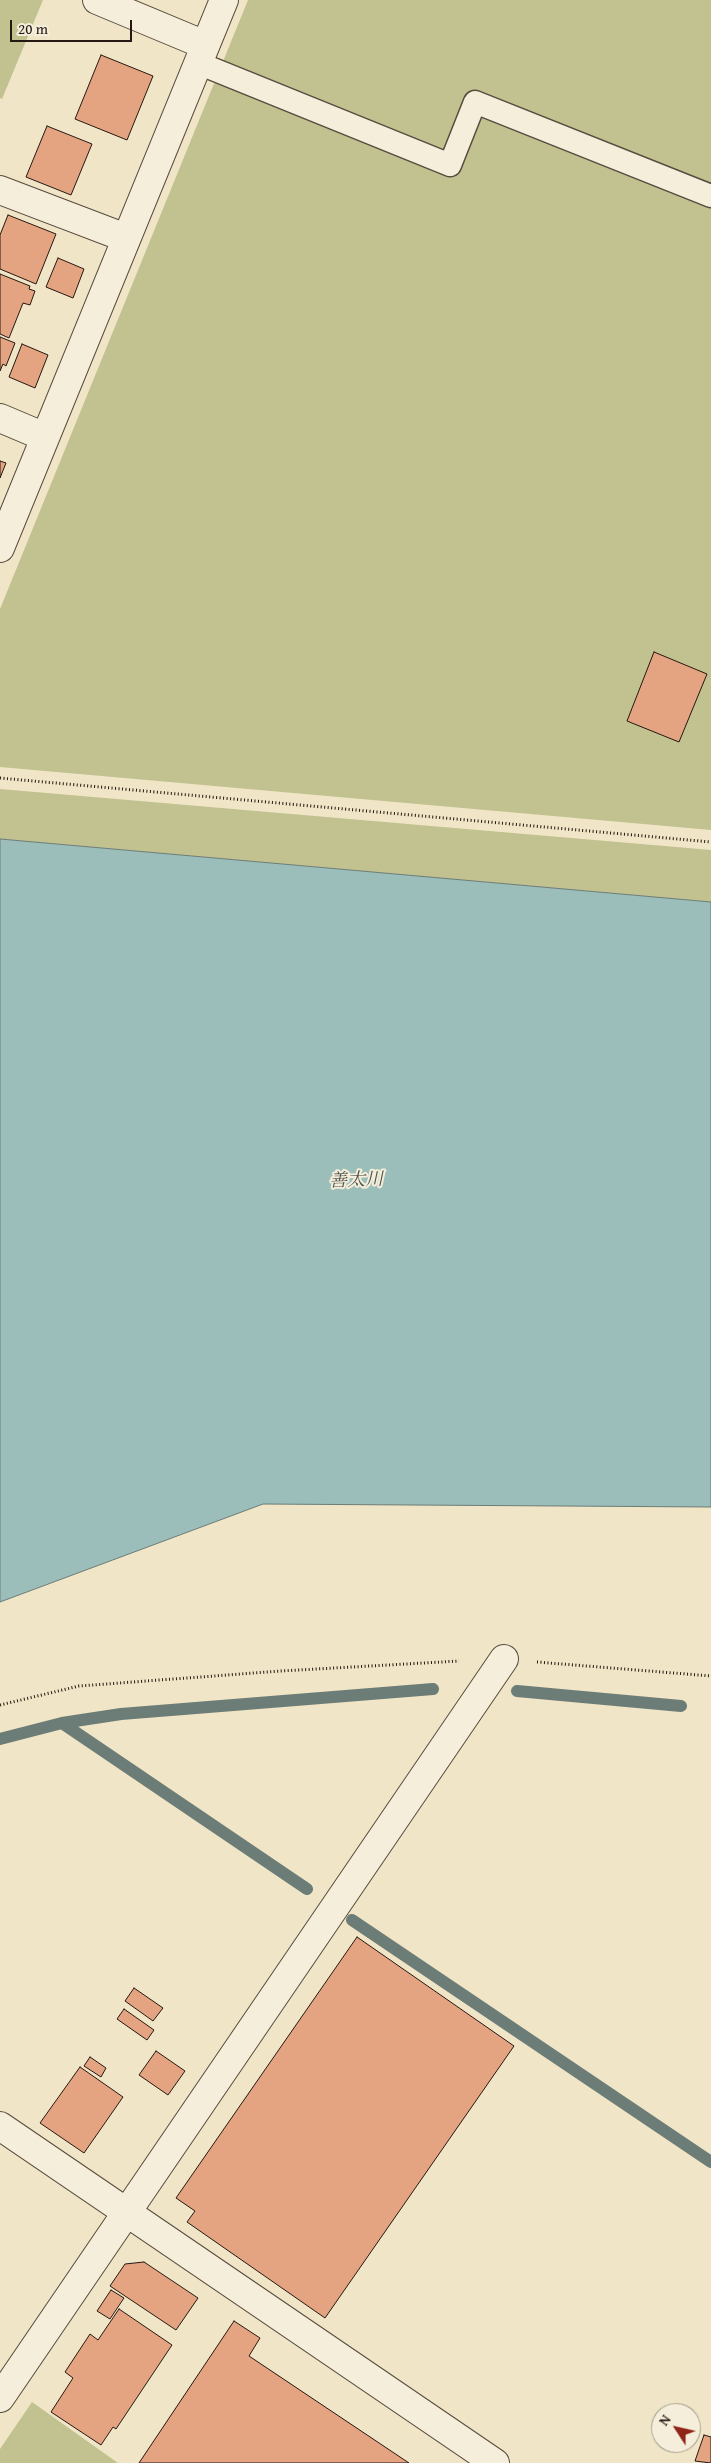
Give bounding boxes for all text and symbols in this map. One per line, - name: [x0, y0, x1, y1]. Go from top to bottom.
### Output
- scale bar: [12, 10, 135, 42]
- text: 20 m: [18, 18, 48, 39]
- water label: 善太川: [329, 1169, 383, 1193]
- north arrow: [651, 2403, 701, 2453]
- text: N: [654, 2410, 675, 2430]

